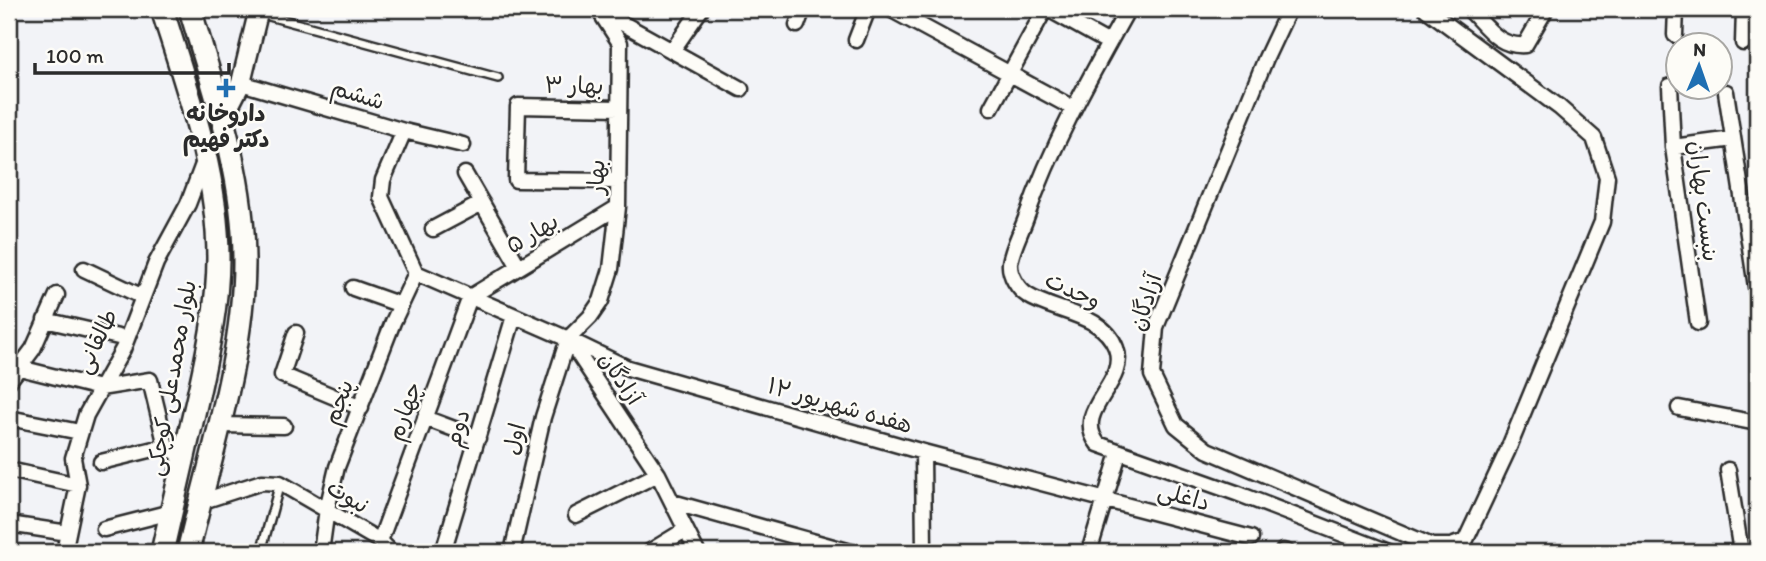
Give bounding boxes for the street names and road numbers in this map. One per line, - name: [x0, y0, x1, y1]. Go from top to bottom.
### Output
- street label: بهار ۳: [544, 70, 604, 100]
- street label: ششم: [327, 73, 388, 119]
- street label: بنبست بهاران: [1683, 139, 1725, 263]
- street label: بهار: [582, 159, 610, 197]
- street label: بهار ۵: [501, 207, 563, 259]
- street label: وحدت: [1041, 265, 1105, 315]
- street label: آزادگان: [1123, 268, 1168, 334]
- street label: بلوار محمدعلی کوچکی: [140, 278, 203, 478]
- street label: طالقانی: [68, 304, 124, 378]
- street label: آزادگان: [593, 346, 650, 411]
- street label: هفده شهریور ۱۲: [764, 371, 916, 439]
- street label: پنجم: [317, 375, 363, 430]
- street label: چهارم: [380, 378, 431, 446]
- street label: دوم: [438, 406, 480, 451]
- street label: اول: [497, 420, 531, 458]
- street label: نبوت: [322, 473, 374, 519]
- street label: داغلی: [1155, 476, 1213, 517]

